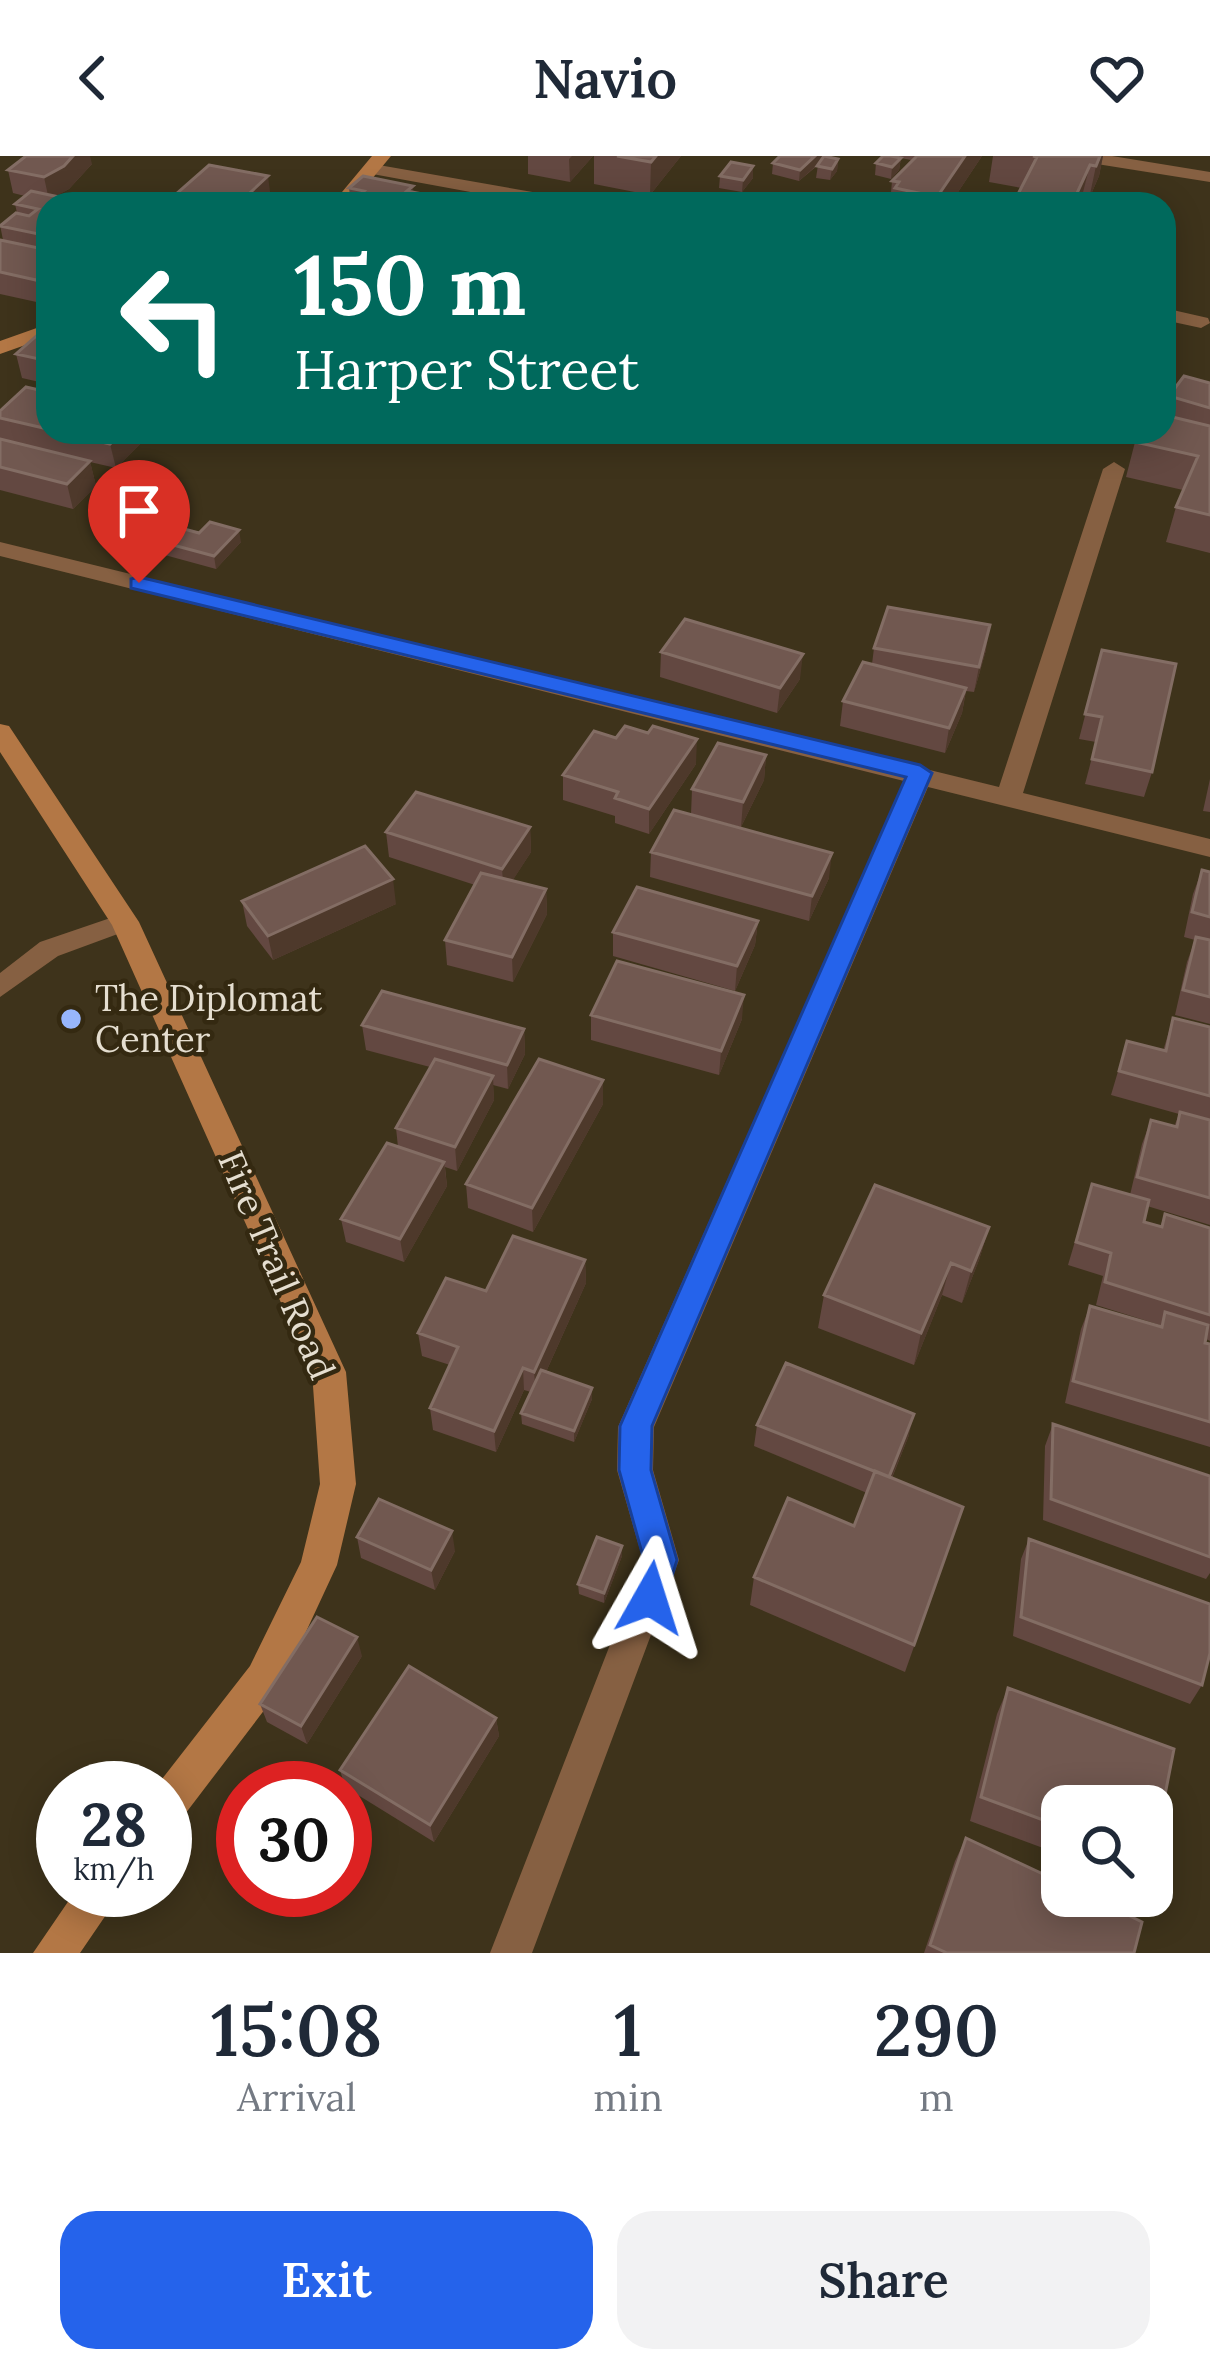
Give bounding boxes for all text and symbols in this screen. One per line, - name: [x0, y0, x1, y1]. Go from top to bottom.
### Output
- text: Navio: [533, 44, 677, 113]
- icon: back: [60, 45, 126, 111]
- icon: heart: [1084, 45, 1150, 111]
- text: 150 m: [294, 230, 526, 338]
- icon: left: [96, 240, 252, 396]
- text: Harper Street: [294, 335, 639, 404]
- pin: [88, 460, 190, 583]
- icon: arrive: [106, 478, 172, 544]
- place label: The Diplomat Center: [95, 975, 322, 1062]
- marker: The Diplomat Center: [58, 1006, 84, 1032]
- street label: Fire Trail Road: [208, 1144, 346, 1386]
- position arrow: [587, 1535, 713, 1661]
- speed limit sign: 30: [216, 1761, 372, 1917]
- map controls: [1041, 1785, 1173, 1917]
- button: search: [1041, 1785, 1173, 1917]
- text: 28: [81, 1786, 147, 1862]
- text: km/h: [73, 1850, 155, 1888]
- text: 15:08: [211, 1984, 383, 2076]
- text: 1: [614, 1984, 642, 2076]
- text: 290: [874, 1984, 999, 2076]
- text: Arrival: [237, 2072, 356, 2122]
- text: min: [593, 2072, 663, 2122]
- text: m: [919, 2072, 954, 2122]
- button: Exit: [60, 2211, 593, 2349]
- button: Share: [617, 2211, 1150, 2349]

